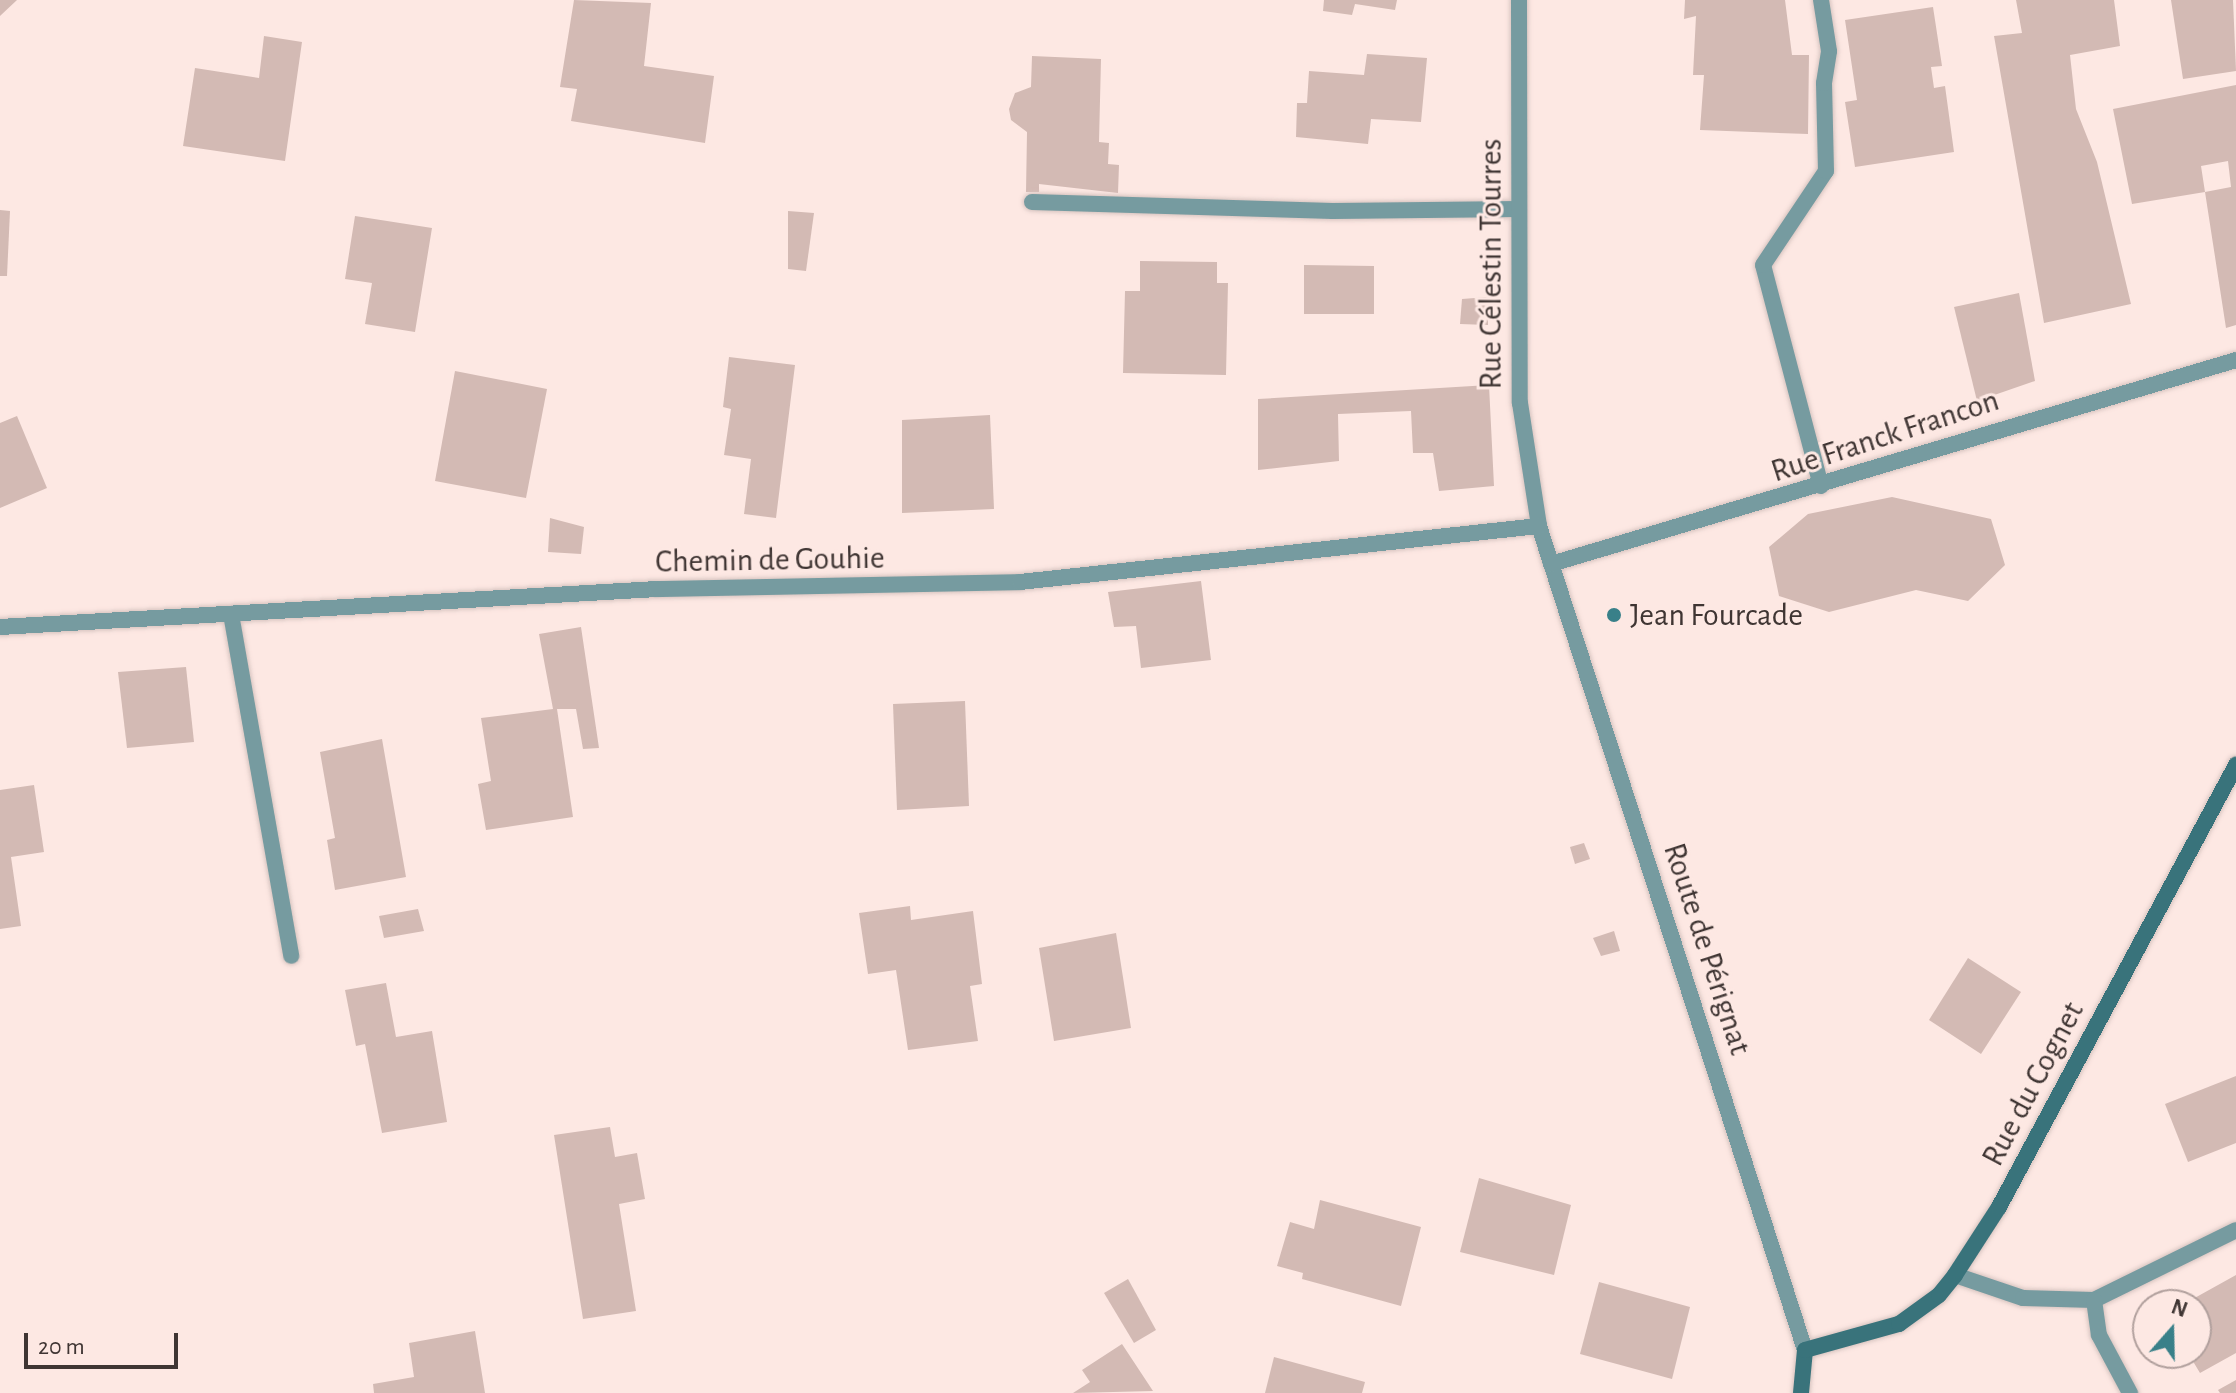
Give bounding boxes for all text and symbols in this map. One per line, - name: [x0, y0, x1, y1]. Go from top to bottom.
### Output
- street label: Rue Célestin Tourres: [1472, 139, 1510, 389]
- street label: Rue Franck Francon: [1766, 381, 2004, 491]
- street label: Chemin de Gouhie: [655, 539, 885, 581]
- place label: Jean Fourcade: [1630, 596, 1803, 634]
- marker: Jean Fourcade: [1605, 606, 1623, 624]
- street label: Route de Pérignat: [1655, 838, 1759, 1060]
- street label: Rue du Cognet: [1974, 995, 2092, 1173]
- north arrow: [2132, 1289, 2212, 1369]
- text: N: [2169, 1295, 2190, 1321]
- scale bar: [28, 1317, 182, 1367]
- text: 20 m: [38, 1335, 85, 1359]

